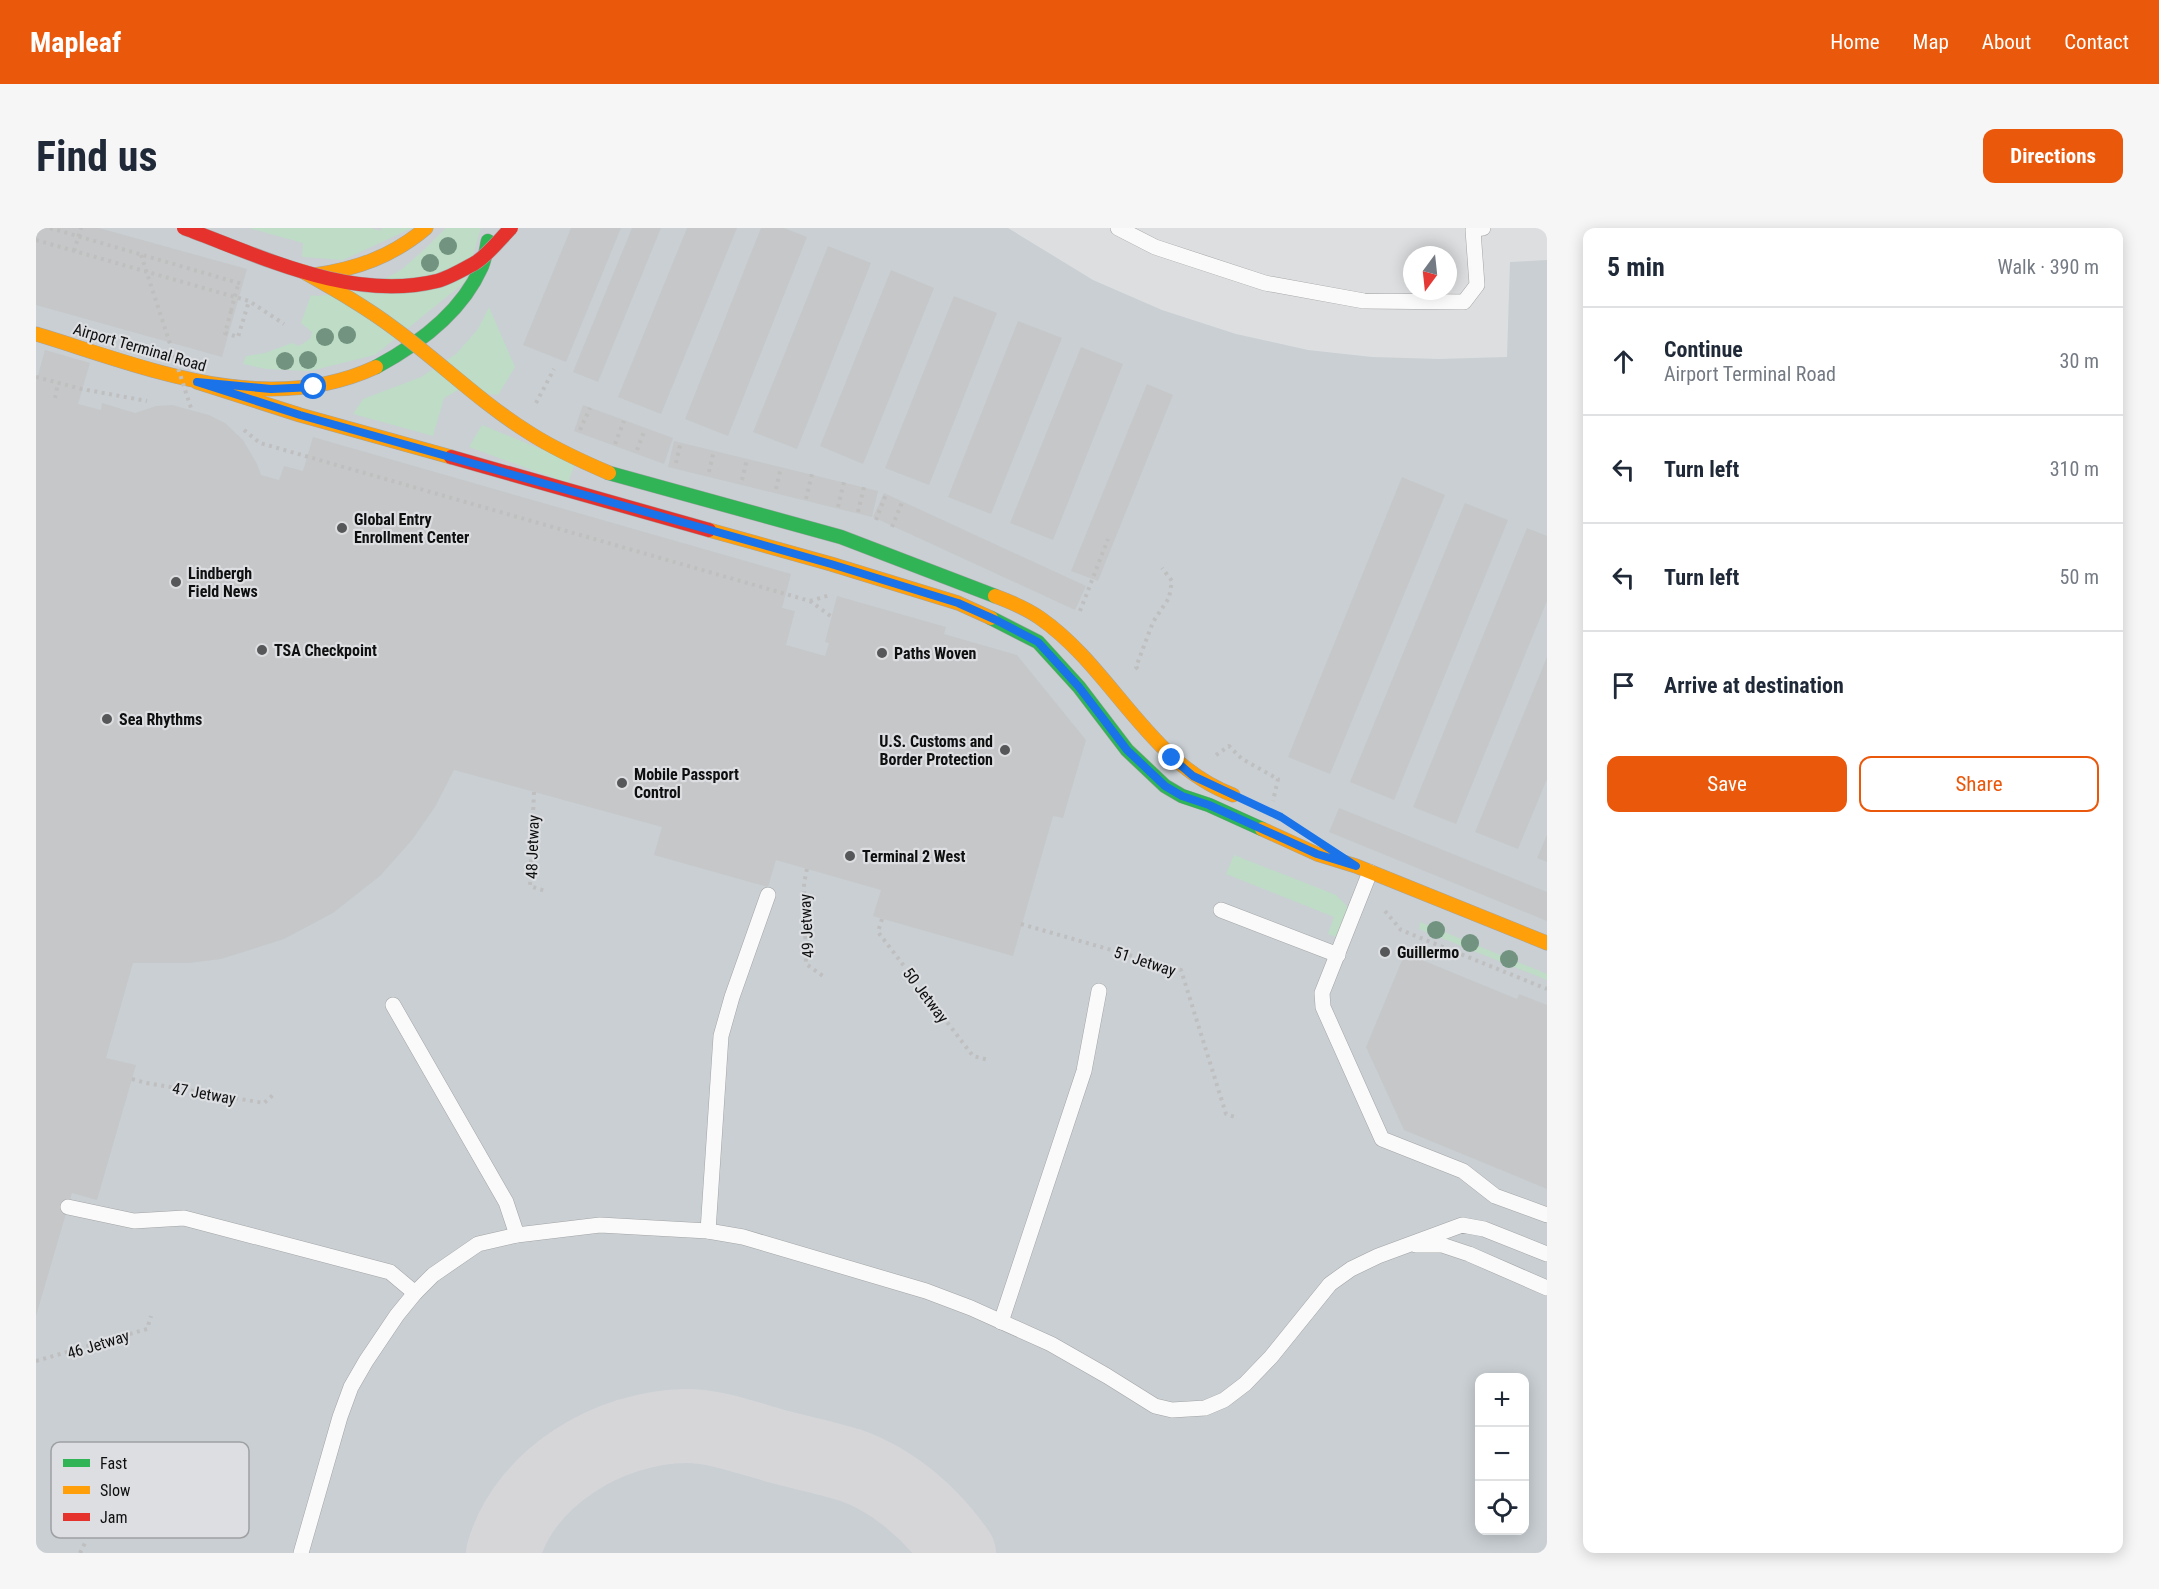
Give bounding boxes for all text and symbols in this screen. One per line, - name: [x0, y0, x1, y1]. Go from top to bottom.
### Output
- text: Mapleaf: [30, 26, 121, 59]
- text: Home: [1830, 30, 1880, 54]
- text: Map: [1913, 30, 1949, 54]
- text: About: [1982, 30, 2031, 54]
- text: Contact: [2064, 30, 2129, 54]
- button: Directions: [1983, 129, 2123, 183]
- text: Find us: [36, 132, 157, 181]
- north arrow: [1403, 246, 1457, 300]
- text: 5 min: [1607, 252, 1665, 282]
- text: Walk · 390 m: [1998, 255, 2099, 279]
- street label: Airport Terminal Road: [71, 319, 209, 376]
- text: Continue: [1664, 337, 1743, 362]
- icon: ahead: [1607, 345, 1640, 378]
- text: 30 m: [2060, 349, 2099, 373]
- text: Airport Terminal Road: [1664, 362, 1836, 386]
- route start: [300, 373, 326, 399]
- icon: left: [1607, 453, 1640, 486]
- text: Turn left: [1664, 457, 1739, 482]
- text: 310 m: [2050, 457, 2099, 481]
- place label: Global Entry Enrollment Center: [354, 510, 469, 547]
- marker: Global Entry Enrollment Center: [335, 521, 349, 535]
- icon: left: [1607, 561, 1640, 594]
- place label: Lindbergh Field News: [188, 564, 258, 601]
- text: Turn left: [1664, 565, 1739, 590]
- text: 50 m: [2060, 565, 2099, 589]
- marker: Lindbergh Field News: [169, 575, 183, 589]
- place label: TSA Checkpoint: [274, 641, 377, 660]
- marker: TSA Checkpoint: [255, 643, 269, 657]
- place label: Paths Woven: [894, 644, 977, 663]
- marker: Paths Woven: [875, 646, 889, 660]
- icon: arrive: [1607, 669, 1640, 702]
- text: Arrive at destination: [1664, 673, 1844, 698]
- place label: Sea Rhythms: [119, 710, 202, 729]
- marker: Sea Rhythms: [100, 712, 114, 726]
- place label: U.S. Customs and Border Protection: [879, 732, 993, 769]
- marker: U.S. Customs and Border Protection: [998, 743, 1012, 757]
- route end: [1158, 744, 1184, 770]
- button: Save: [1607, 756, 1847, 812]
- button: Share: [1859, 756, 2099, 812]
- place label: Mobile Passport Control: [634, 765, 739, 802]
- marker: Mobile Passport Control: [615, 776, 629, 790]
- street label: 48 Jetway: [522, 814, 543, 879]
- place label: Terminal 2 West: [862, 847, 965, 866]
- marker: Terminal 2 West: [843, 849, 857, 863]
- street label: 49 Jetway: [795, 893, 818, 958]
- street label: 51 Jetway: [1111, 943, 1179, 981]
- place label: Guillermo: [1397, 943, 1459, 962]
- marker: Guillermo: [1378, 945, 1392, 959]
- street label: 50 Jetway: [899, 964, 953, 1027]
- street label: 47 Jetway: [171, 1079, 237, 1108]
- street label: 46 Jetway: [65, 1326, 132, 1363]
- map controls: [1475, 1373, 1529, 1535]
- button: +: [1475, 1373, 1529, 1427]
- button: −: [1475, 1427, 1529, 1481]
- legend: [51, 1442, 249, 1538]
- text: Fast: [100, 1454, 127, 1473]
- text: Slow: [100, 1481, 130, 1500]
- button: locate: [1475, 1481, 1529, 1535]
- text: Jam: [100, 1508, 127, 1527]

